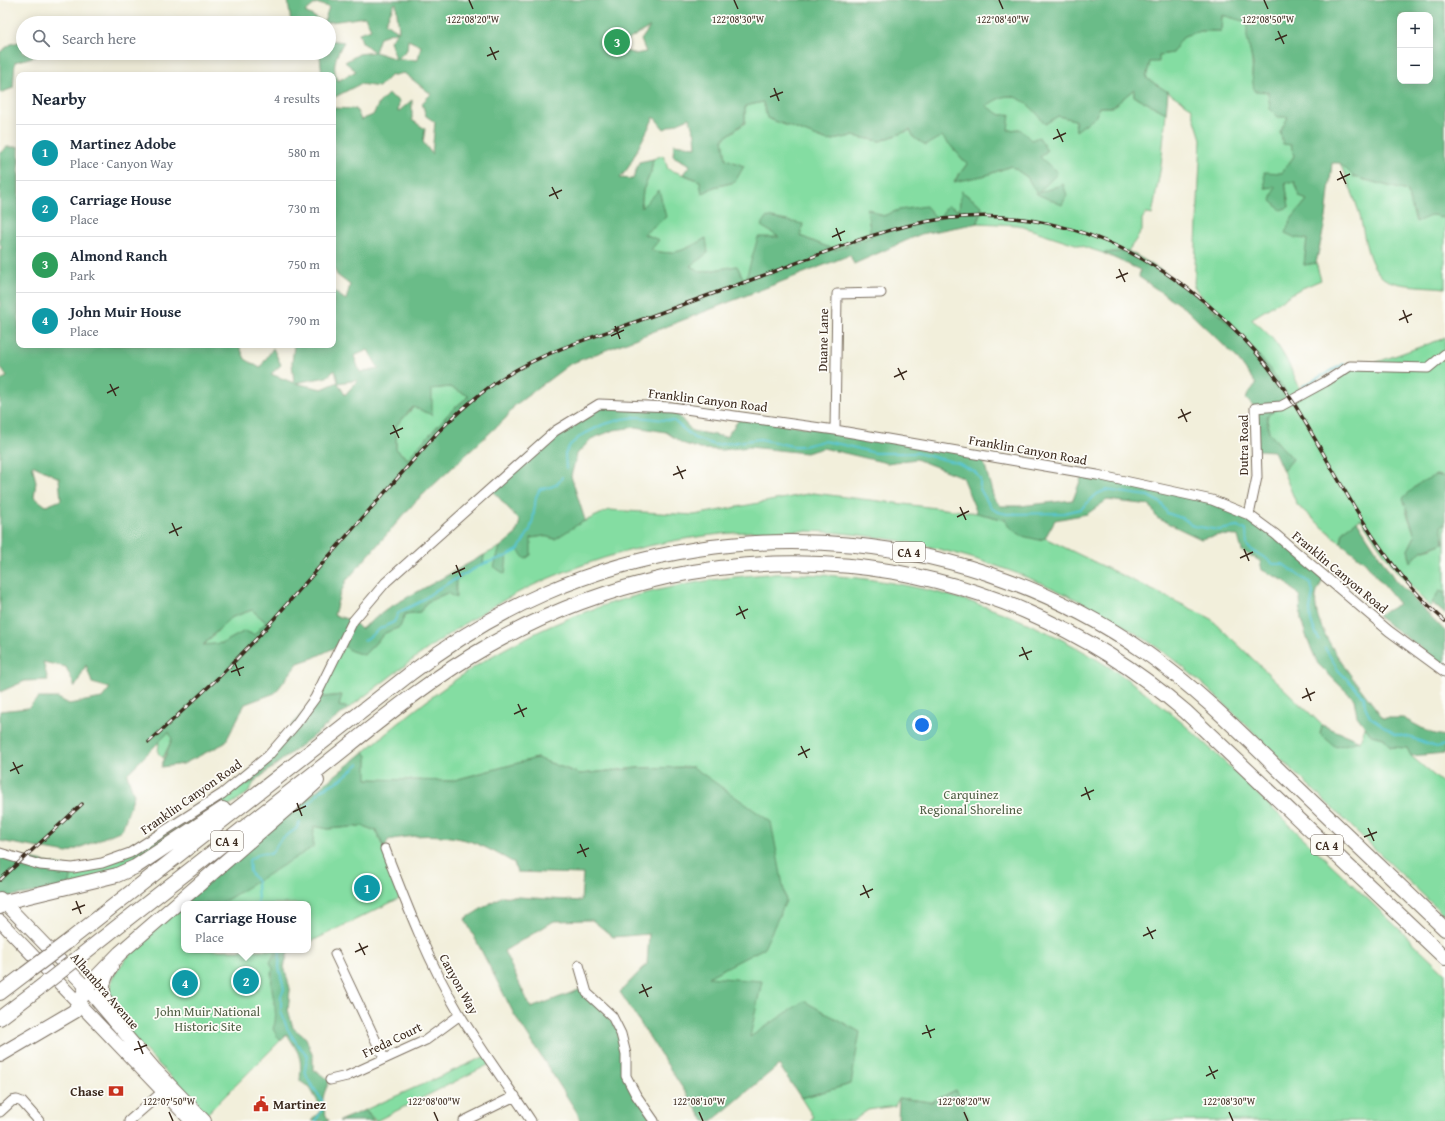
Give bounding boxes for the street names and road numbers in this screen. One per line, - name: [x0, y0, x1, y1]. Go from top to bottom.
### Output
- street label: Duane Lane: [813, 308, 833, 372]
- street label: Franklin Canyon Road: [647, 383, 769, 417]
- street label: Dutra Road: [1234, 414, 1253, 475]
- street label: Franklin Canyon Road: [967, 430, 1089, 470]
- street label: Franklin Canyon Road: [1288, 526, 1392, 618]
- road number: CA 4: [893, 542, 925, 562]
- street label: Franklin Canyon Road: [136, 755, 246, 839]
- road number: CA 4: [211, 831, 243, 851]
- road number: CA 4: [1311, 835, 1343, 855]
- street label: Alhambra Avenue: [66, 948, 144, 1034]
- street label: Canyon Way: [435, 950, 484, 1018]
- street label: Freda Court: [359, 1017, 425, 1063]

